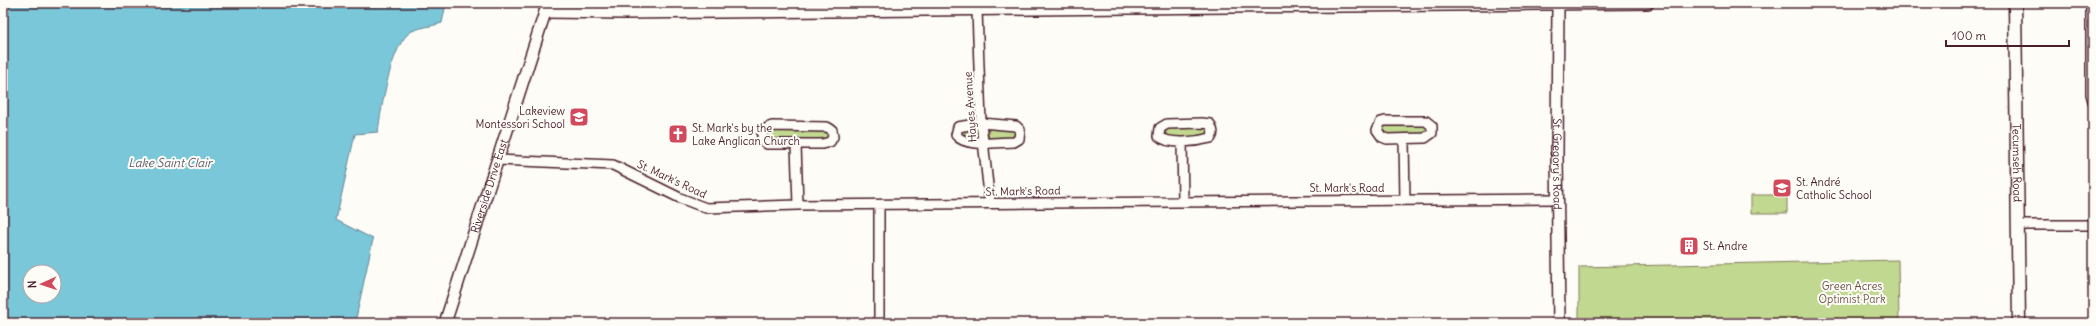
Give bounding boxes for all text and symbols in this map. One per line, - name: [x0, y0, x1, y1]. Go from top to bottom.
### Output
- scale bar: [1946, 22, 2069, 48]
- text: 100 m: [1952, 28, 1986, 43]
- street label: Hayes Avenue: [961, 71, 979, 143]
- place label: Lakeview Montessori School: [476, 104, 565, 131]
- school or university icon: Lakeview Montessori School: [568, 106, 590, 128]
- street label: St. Gregory's Road: [1550, 118, 1565, 210]
- place label: St. Mark's by the Lake Anglican Church: [692, 121, 800, 148]
- church icon: St. Mark's by the Lake Anglican Church: [667, 123, 689, 145]
- street label: Tecumseh Road: [2010, 124, 2024, 203]
- street label: Riverside Drive East: [467, 137, 511, 235]
- water label: Lake Saint Clair: [128, 155, 214, 170]
- street label: St. Mark's Road: [635, 157, 709, 201]
- place label: St. André Catholic School: [1796, 175, 1872, 202]
- school or university icon: St. André Catholic School: [1771, 177, 1793, 199]
- street label: St. Mark's Road: [1309, 181, 1385, 195]
- street label: St. Mark's Road: [985, 183, 1061, 199]
- building icon: St. Andre: [1678, 235, 1700, 257]
- place label: St. Andre: [1703, 239, 1748, 253]
- north arrow: [22, 264, 62, 304]
- park label: Green Acres Optimist Park: [1818, 279, 1886, 306]
- text: N: [25, 280, 39, 289]

